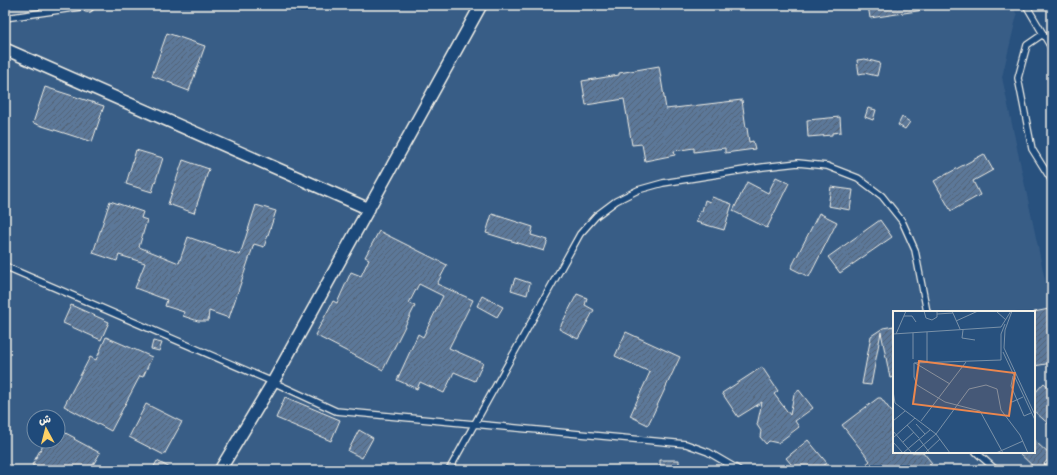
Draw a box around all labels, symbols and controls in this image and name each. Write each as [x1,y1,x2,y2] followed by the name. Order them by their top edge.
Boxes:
[893,311,1035,453] inset map
[26,409,66,449] north arrow
[38,412,52,427] text: ش

